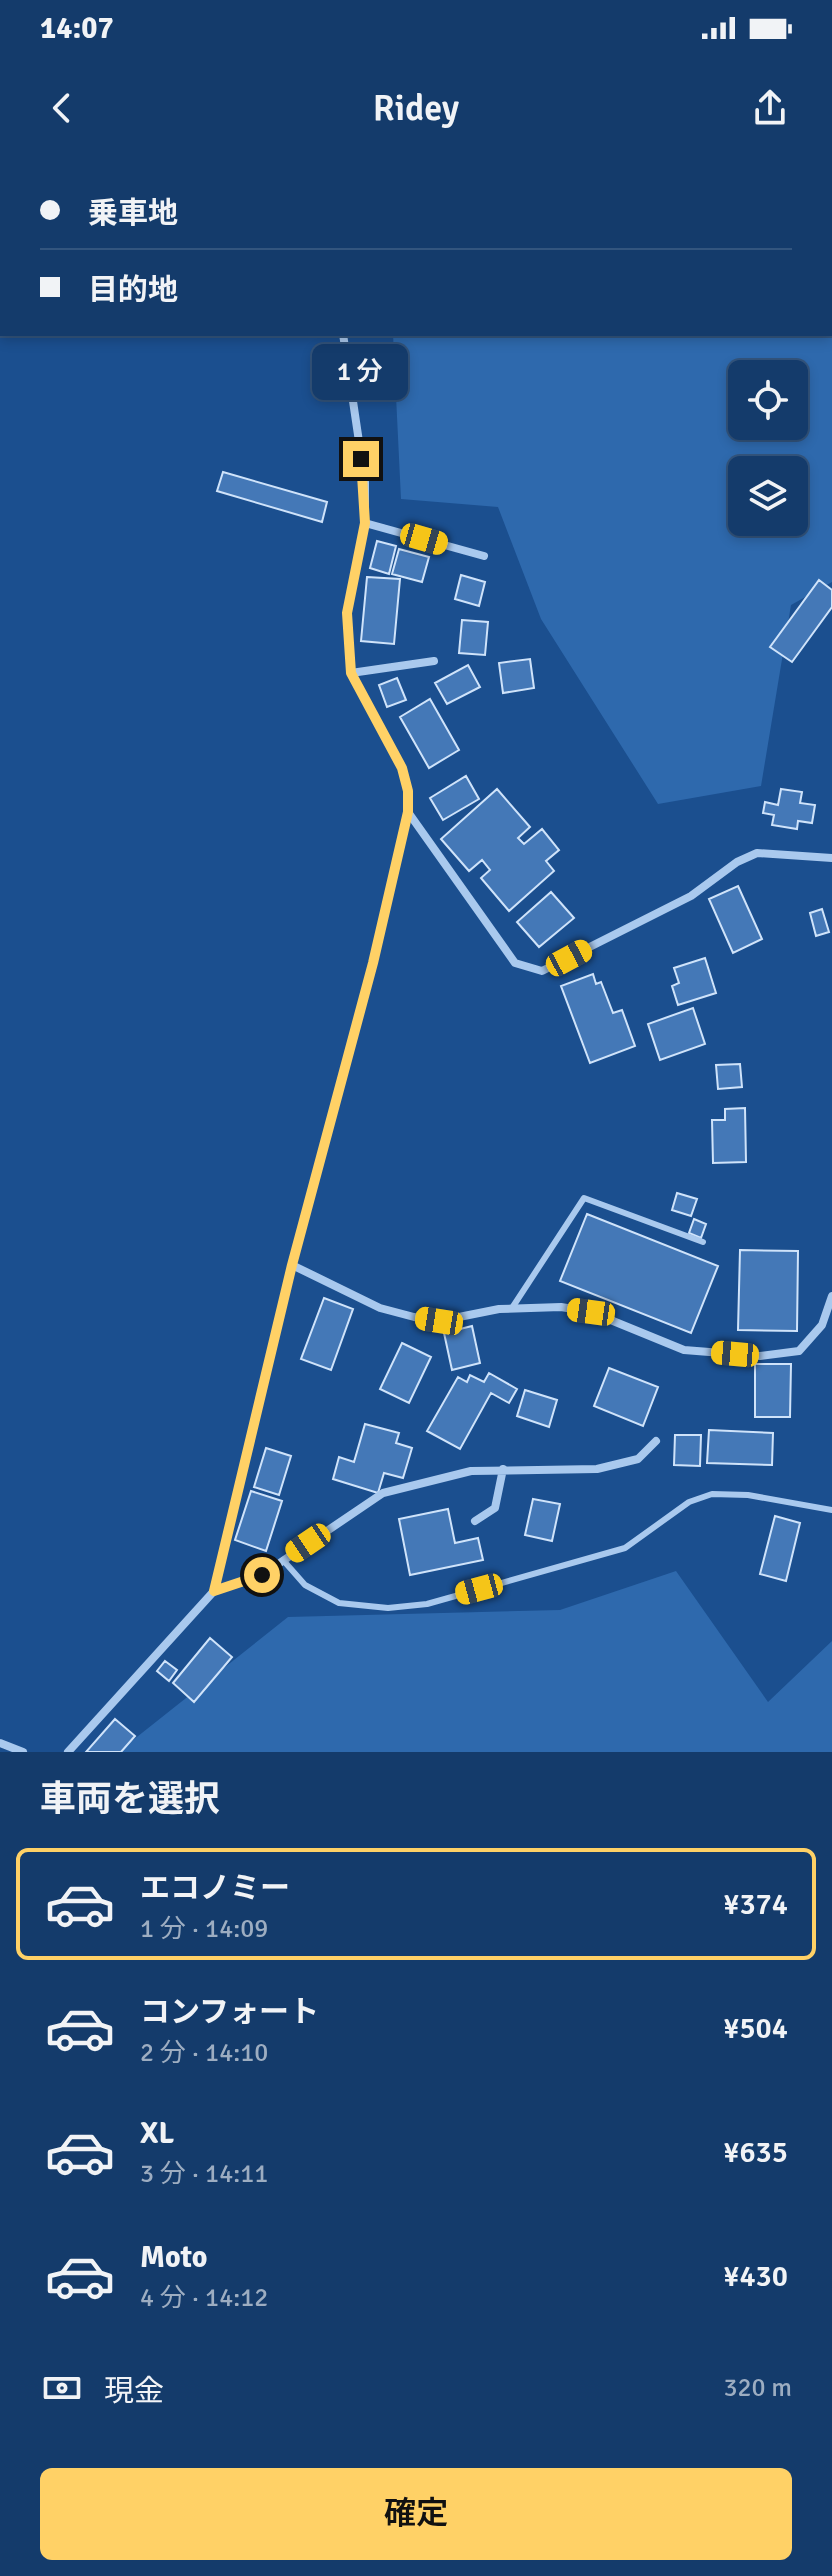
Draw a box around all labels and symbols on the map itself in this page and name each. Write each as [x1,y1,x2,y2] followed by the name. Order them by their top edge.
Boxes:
[313,343,409,399] callout: 1 分
[343,441,379,477] route end
[398,521,450,557] car
[542,936,596,980] car
[566,1297,616,1327] car
[413,1305,465,1337] car
[710,1340,760,1368] car
[281,1520,335,1566] car
[244,1557,280,1593] route start
[453,1571,505,1607] car

